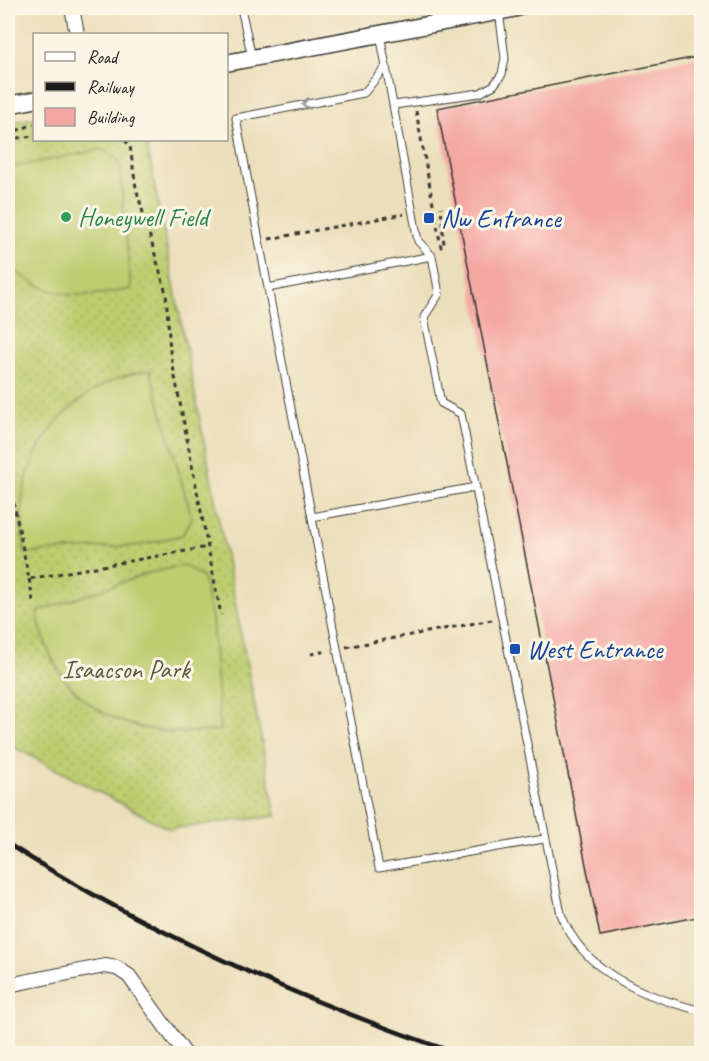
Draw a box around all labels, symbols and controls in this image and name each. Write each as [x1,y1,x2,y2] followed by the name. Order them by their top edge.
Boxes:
[33,33,228,141] legend
[87,46,120,68] text: Road
[87,76,135,98] text: Railway
[302,97,312,110] one-way arrow
[87,106,136,128] text: Building
[78,201,212,234] place label: Honeywell Field
[441,202,562,235] place label: Nw Entrance
[59,210,73,224] marker: Honeywell Field
[422,211,436,225] marker: Nw Entrance
[527,633,664,666] place label: West Entrance
[508,642,522,656] marker: West Entrance
[62,653,192,686] park label: Isaacson Park

